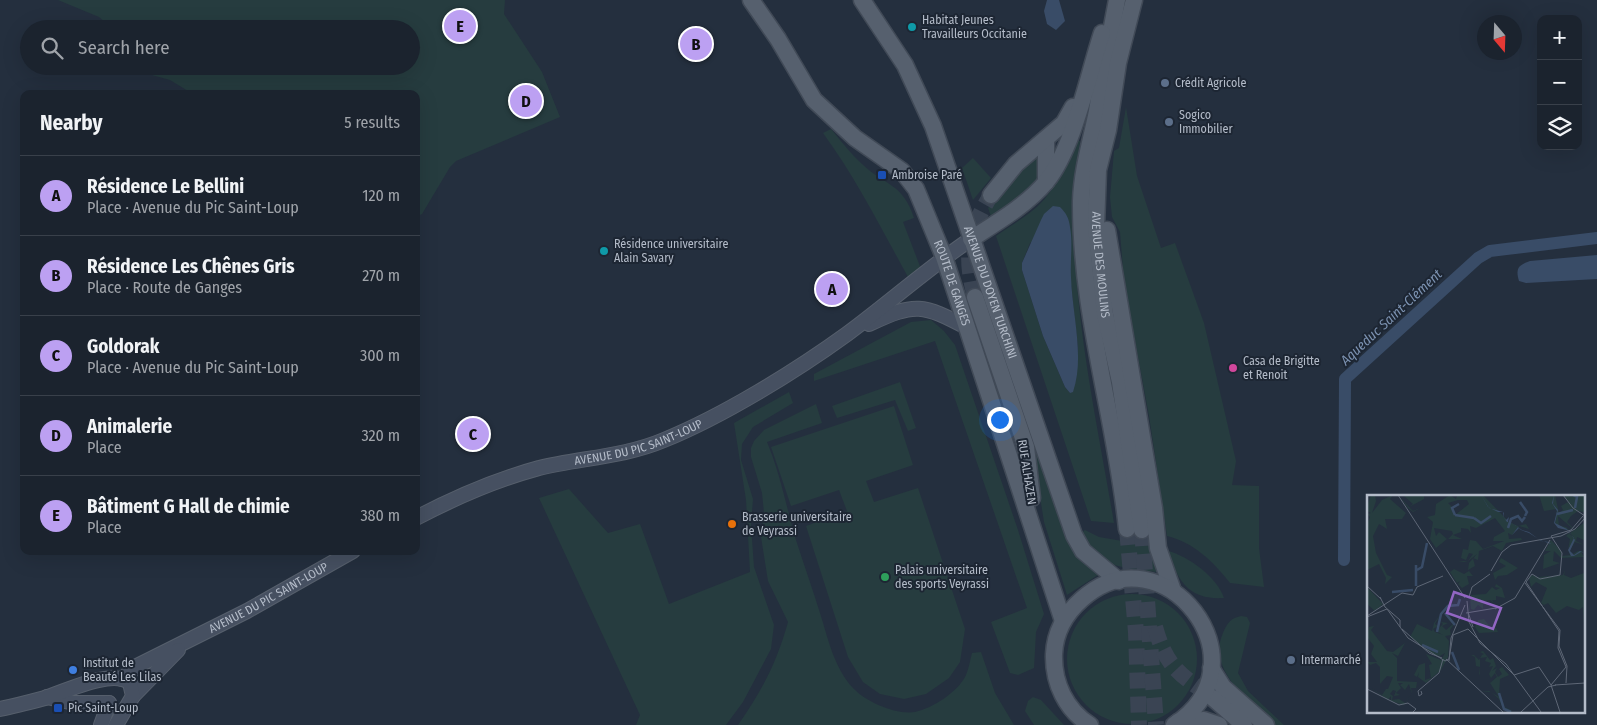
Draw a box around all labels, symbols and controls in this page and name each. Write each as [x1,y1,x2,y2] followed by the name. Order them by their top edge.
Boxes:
[444,7,476,45] pin: E
[922,13,1027,41] place label: Habitat Jeunes Travailleurs Occitanie
[1477,15,1522,60] north arrow
[1537,15,1582,150] map controls
[1537,15,1582,60] button: +
[20,20,420,75] search box
[906,21,918,33] marker: Habitat Jeunes Travailleurs Occitanie
[680,25,712,63] pin: B
[38,34,66,62] icon: search
[78,36,170,59] text: Search here
[1537,60,1582,105] button: −
[1175,76,1246,90] place label: Crédit Agricole
[1159,77,1171,89] marker: Crédit Agricole
[510,82,542,120] pin: D
[1537,105,1582,150] button: layers
[1179,108,1233,136] place label: Sogico Immobilier
[40,110,102,136] text: Nearby
[344,113,400,132] text: 5 results
[1163,116,1175,128] marker: Sogico Immobilier
[892,168,962,182] place label: Ambroise Paré
[876,169,888,181] marker: Ambroise Paré
[87,175,244,198] text: Résidence Le Bellini
[52,186,60,205] text: A
[362,186,400,205] text: 120 m
[87,198,299,217] text: Place · Avenue du Pic Saint-Loup
[1089,211,1113,319] street label: AVENUE DES MOULINS
[961,224,1020,361] street label: AVENUE DU DOYEN TURCHINI
[614,237,728,265] place label: Résidence universitaire Alain Savary
[931,238,973,327] street label: ROUTE DE GANGES
[598,245,610,257] marker: Résidence universitaire Alain Savary
[87,255,295,278] text: Résidence Les Chênes Gris
[52,266,60,285] text: B
[362,266,400,285] text: 270 m
[1336,266,1446,370] water label: Aqueduc Saint-Clément
[816,270,848,308] pin: A
[87,278,242,297] text: Place · Route de Ganges
[87,335,159,358] text: Goldorak
[52,346,60,365] text: C
[360,346,400,365] text: 300 m
[1243,354,1320,382] place label: Casa de Brigitte et Renoit
[87,358,299,377] text: Place · Avenue du Pic Saint-Loup
[1227,362,1239,374] marker: Casa de Brigitte et Renoit
[987,407,1013,433] your location
[87,415,172,438] text: Animalerie
[457,415,489,453] pin: C
[573,417,705,468] street label: AVENUE DU PIC SAINT-LOUP
[51,426,61,445] text: D
[361,426,400,445] text: 320 m
[87,438,122,457] text: Place
[1015,438,1039,506] street label: RUE ALHAZEN
[87,495,290,518] text: Bâtiment G Hall de chimie
[1367,495,1584,712] inset map
[52,506,60,525] text: E
[360,506,400,525] text: 380 m
[742,510,852,538] place label: Brasserie universitaire de Veyrassi
[87,518,122,537] text: Place
[726,518,738,530] marker: Brasserie universitaire de Veyrassi
[207,560,331,636] street label: AVENUE DU PIC SAINT-LOUP
[895,563,989,591] place label: Palais universitaire des sports Veyrassi
[879,571,891,583] marker: Palais universitaire des sports Veyrassi
[1301,653,1361,667] place label: Intermarché
[1285,654,1297,666] marker: Intermarché
[83,656,161,684] place label: Institut de Beauté Les Lilas
[67,664,79,676] marker: Institut de Beauté Les Lilas
[68,701,138,715] place label: Pic Saint-Loup
[52,702,64,714] marker: Pic Saint-Loup

